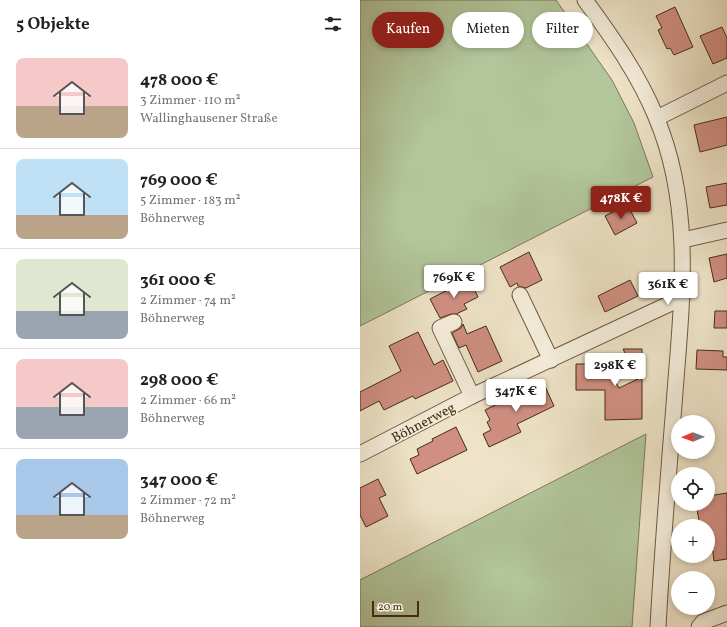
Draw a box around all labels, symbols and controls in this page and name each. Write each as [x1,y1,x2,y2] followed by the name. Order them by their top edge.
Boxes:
[372,12,444,48] chip: Kaufen
[452,12,524,48] chip: Mieten
[532,12,593,48] chip: Filter
[16,13,90,36] text: 5 Objekte
[322,13,344,35] icon: filters
[140,69,218,92] text: 478 000 €
[48,74,96,122] icon: home
[140,92,241,110] text: 3 Zimmer · 110 m²
[140,110,278,128] text: Wallinghausener Straße
[140,169,218,192] text: 769 000 €
[48,175,96,223] icon: home
[588,186,654,220] pin: 478K €
[600,190,642,208] text: 478K €
[140,192,241,210] text: 5 Zimmer · 183 m²
[140,210,205,228] text: Böhnerweg
[421,265,487,299] pin: 769K €
[140,269,216,292] text: 361 000 €
[433,269,475,287] text: 769K €
[635,272,701,306] pin: 361K €
[48,275,96,323] icon: home
[648,276,688,294] text: 361K €
[140,292,236,310] text: 2 Zimmer · 74 m²
[140,310,205,328] text: Böhnerweg
[582,353,648,387] pin: 298K €
[594,357,636,375] text: 298K €
[140,369,218,392] text: 298 000 €
[48,375,96,423] icon: home
[483,379,549,413] pin: 347K €
[495,383,537,401] text: 347K €
[140,392,236,410] text: 2 Zimmer · 66 m²
[388,399,459,448] street label: Böhnerweg
[140,410,205,428] text: Böhnerweg
[671,415,715,459] north arrow
[671,415,715,615] map controls
[671,467,715,511] button: locate
[140,469,218,492] text: 347 000 €
[48,475,96,523] icon: home
[140,492,236,510] text: 2 Zimmer · 72 m²
[140,510,205,528] text: Böhnerweg
[671,519,715,563] button: +
[671,571,715,615] button: −
[372,599,419,618] scale bar
[378,600,402,615] text: 20 m

